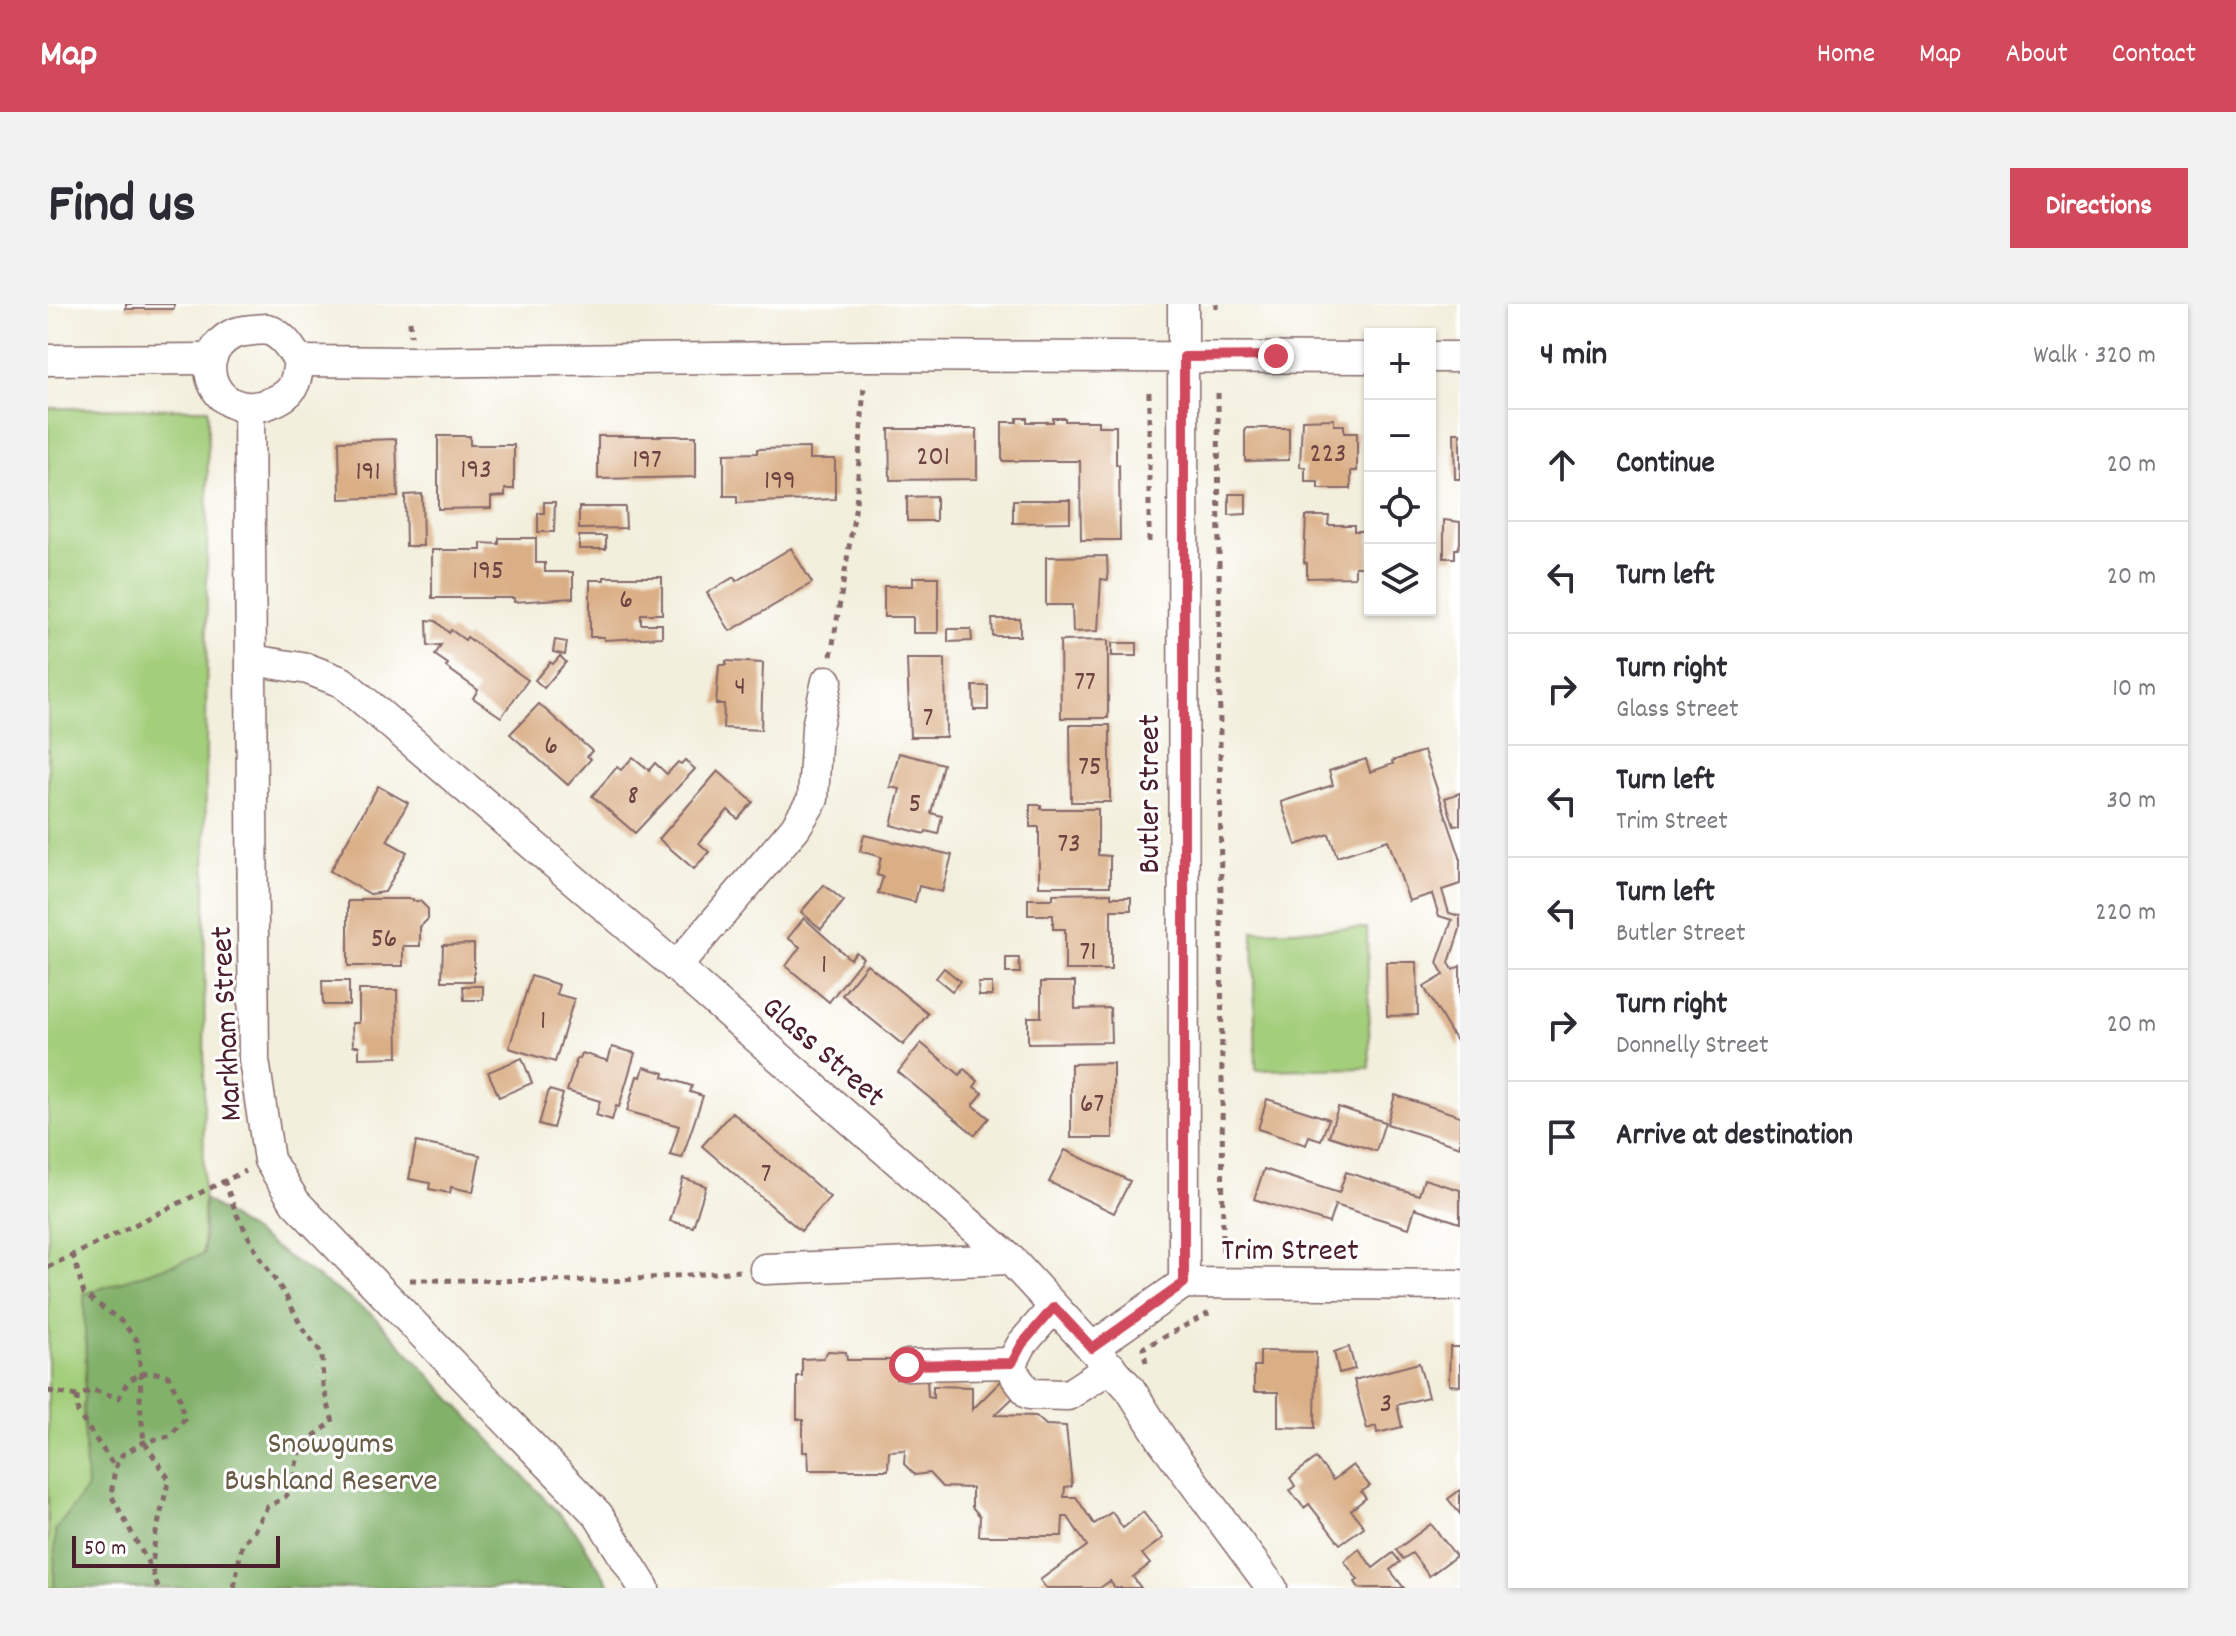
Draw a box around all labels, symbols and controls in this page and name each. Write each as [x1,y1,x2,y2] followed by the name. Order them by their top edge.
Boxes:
[40,29,98,84] text: Map
[1817,36,1875,76] text: Home
[1919,36,1961,76] text: Map
[2005,36,2068,76] text: About
[2112,36,2196,76] text: Contact
[48,168,196,248] text: Find us
[2010,168,2188,248] button: Directions
[1364,328,1436,616] map controls
[1364,328,1436,400] button: +
[1540,332,1607,381] text: 4 min
[1258,338,1294,374] route end
[2033,338,2156,375] text: Walk · 320 m
[1364,400,1436,472] button: −
[1310,436,1346,476] house number: 223
[916,439,950,479] house number: 201
[632,442,662,482] house number: 197
[1540,443,1584,487] icon: ahead
[1616,444,1715,487] text: Continue
[2107,447,2156,484] text: 20 m
[460,452,492,492] house number: 193
[355,454,381,494] house number: 191
[764,463,796,503] house number: 199
[1364,472,1436,544] button: locate
[1364,544,1436,616] button: layers
[472,553,504,593] house number: 195
[1540,555,1584,599] icon: left
[1616,556,1715,599] text: Turn left
[2107,559,2156,596] text: 20 m
[619,582,633,622] house number: 6
[1616,649,1727,692] text: Turn right
[1074,664,1096,704] house number: 77
[1540,667,1584,711] icon: right
[734,669,746,709] house number: 4
[2112,671,2156,708] text: 10 m
[1616,692,1739,729] text: Glass Street
[923,700,933,740] house number: 7
[1129,714,1175,874] street label: Butler Street
[544,728,558,768] house number: 6
[1078,749,1102,789] house number: 75
[1616,761,1715,804] text: Turn left
[627,778,639,818] house number: 8
[1540,779,1584,823] icon: left
[2106,783,2156,820] text: 30 m
[909,786,921,826] house number: 5
[1616,804,1728,841] text: Trim Street
[1057,826,1081,866] house number: 73
[1616,873,1715,916] text: Turn left
[1540,891,1584,935] icon: left
[2095,895,2156,932] text: 220 m
[1616,916,1746,953] text: Butler Street
[371,921,397,961] house number: 56
[201,925,257,1123] street label: Markham Street
[1080,934,1096,974] house number: 71
[821,947,827,987] house number: 1
[1616,985,1727,1028] text: Turn right
[750,987,894,1121] street label: Glass Street
[540,1003,546,1043] house number: 1
[1540,1003,1584,1047] icon: right
[2107,1007,2156,1044] text: 20 m
[1616,1028,1769,1065] text: Donnelly Street
[1080,1086,1104,1126] house number: 67
[1540,1115,1584,1159] icon: arrive
[1616,1116,1853,1159] text: Arrive at destination
[761,1156,771,1196] house number: 7
[1221,1230,1359,1276] street label: Trim Street
[889,1347,925,1383] route start
[1380,1386,1392,1426] house number: 3
[224,1423,438,1506] park label: Snowgums Bushland Reserve
[72,1532,280,1568] scale bar
[84,1534,126,1565] text: 50 m

